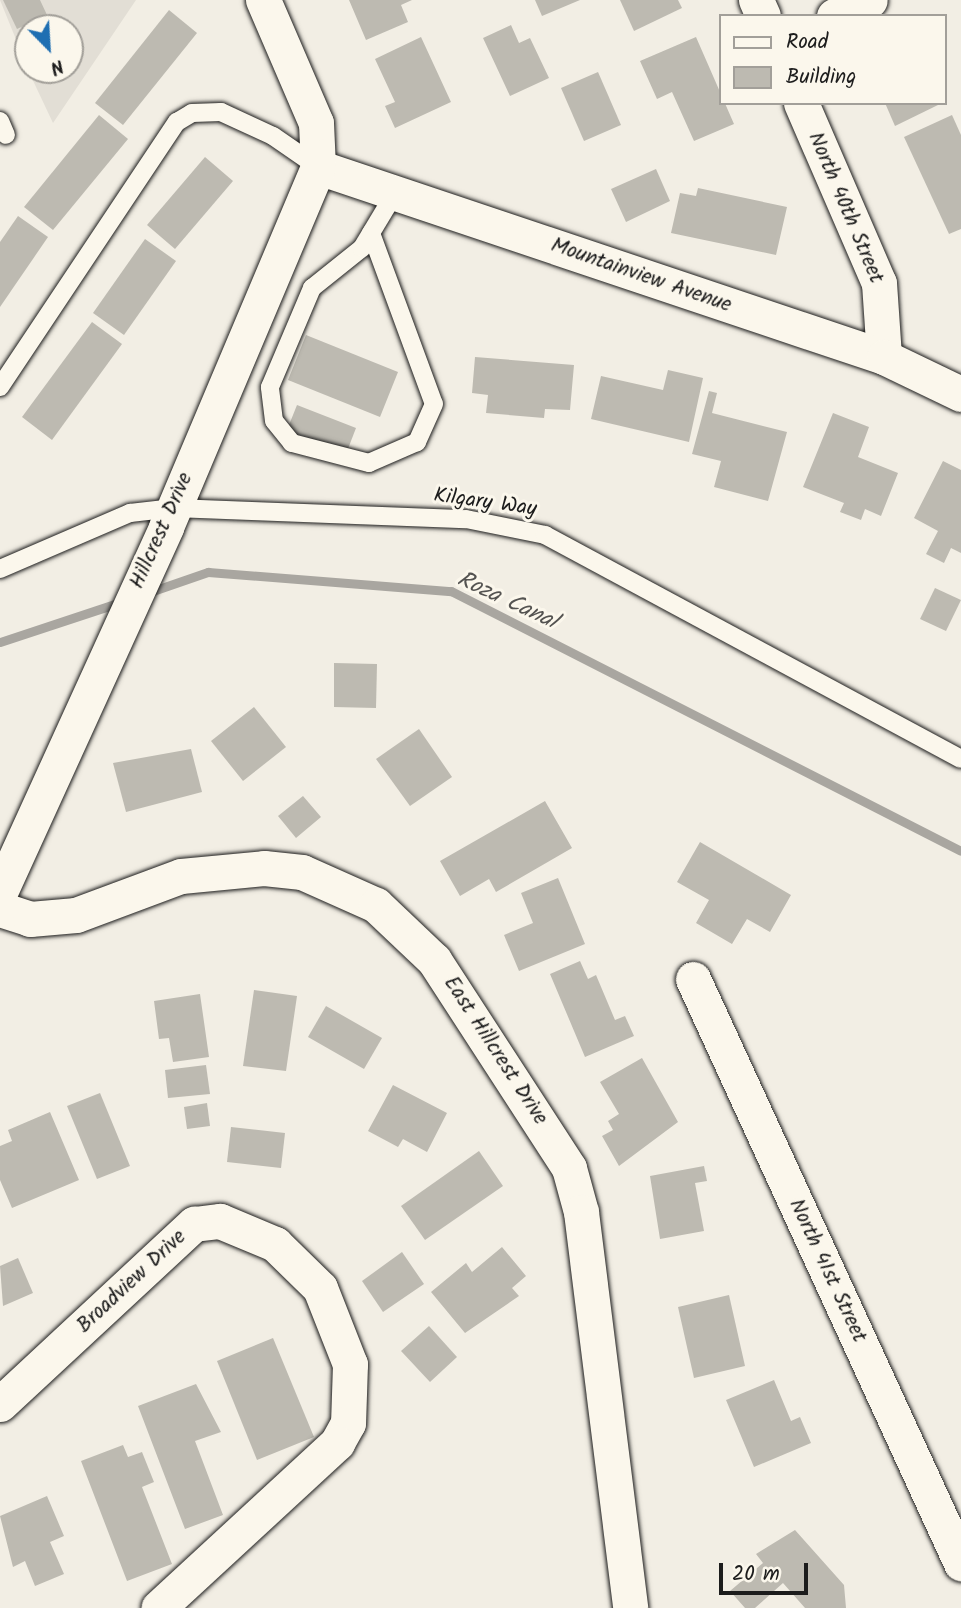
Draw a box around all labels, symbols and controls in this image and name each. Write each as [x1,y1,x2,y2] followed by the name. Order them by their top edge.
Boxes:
[14,14,84,84] north arrow
[720,14,947,105] legend
[786,26,828,59] text: Road
[45,50,68,83] text: N
[786,61,856,94] text: Building
[802,129,888,287] street label: North 40th Street
[547,233,735,319] street label: Mountainview Avenue
[125,469,199,593] street label: Hillcrest Drive
[432,483,538,523] street label: Kilgary Way
[453,566,561,636] water label: Roza Canal
[438,972,552,1130] street label: East Hillcrest Drive
[783,1195,871,1347] street label: North 41st Street
[72,1225,192,1339] street label: Broadview Drive
[723,1548,812,1592] scale bar
[732,1558,780,1591] text: 20 m

